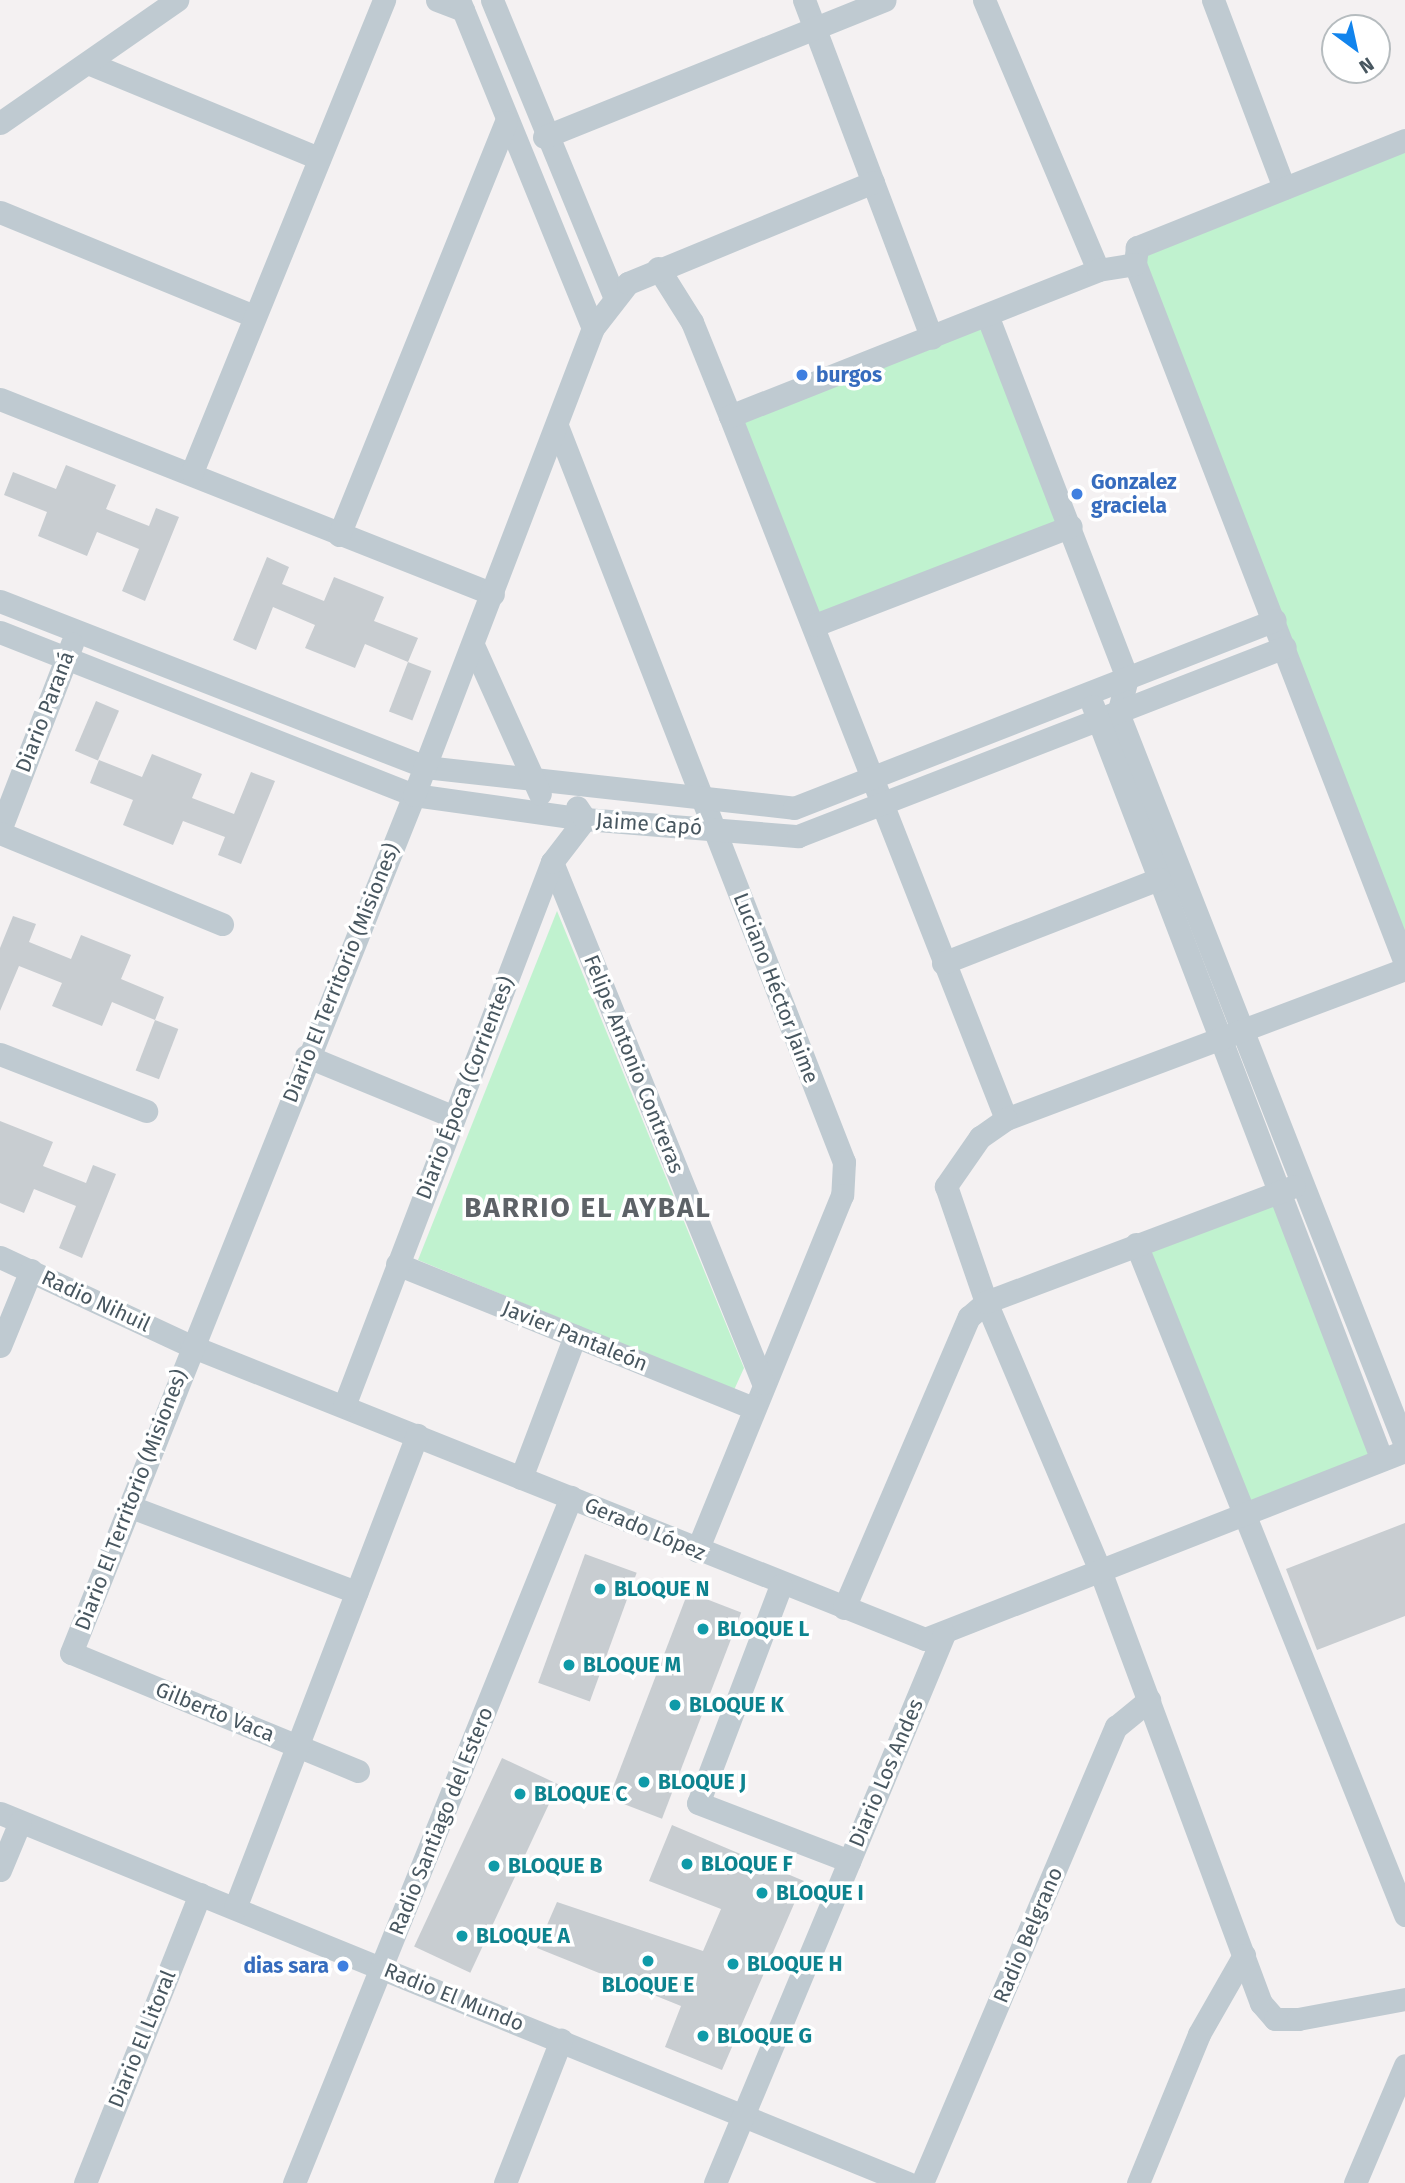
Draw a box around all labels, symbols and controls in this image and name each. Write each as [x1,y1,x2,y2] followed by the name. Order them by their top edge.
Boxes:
[1321,14,1391,84] north arrow
[1355,52,1378,78] text: N
[816,362,882,388] place label: burgos
[794,367,810,383] marker: burgos
[1091,469,1177,519] place label: Gonzalez graciela
[1069,486,1085,502] marker: Gonzalez graciela
[10,648,80,776] street label: Diario Paraná
[595,808,703,840] street label: Jaime Capó
[277,840,405,1106] street label: Diario El Territorio (Misiones)
[728,889,824,1087] street label: Luciano Héctor Jaime
[579,951,689,1177] street label: Felipe Antonio Contreras
[411,973,519,1203] street label: Diario Época (Corrientes)
[466,1191,710,1225] district label: BARRIO EL AYBAL
[38,1265,154,1337] street label: Radio Nihuil
[499,1295,651,1377] street label: Javier Pantaleón
[69,1366,193,1634] street label: Diario El Territorio (Misiones)
[581,1492,709,1566] street label: Gerado López
[614,1576,709,1602] place label: BLOQUE N
[592,1581,608,1597] marker: BLOQUE N
[717,1616,809,1642] place label: BLOQUE L
[695,1621,711,1637] marker: BLOQUE L
[583,1652,681,1678] place label: BLOQUE M
[561,1657,577,1673] marker: BLOQUE M
[152,1677,278,1747] street label: Gilberto Vaca
[689,1692,784,1718] place label: BLOQUE K
[843,1695,929,1851] street label: Diario Los Andes
[667,1697,683,1713] marker: BLOQUE K
[384,1703,498,1939] street label: Radio Santiago del Estero
[658,1769,746,1795] place label: BLOQUE J
[636,1774,652,1790] marker: BLOQUE J
[534,1781,628,1807] place label: BLOQUE C
[512,1786,528,1802] marker: BLOQUE C
[701,1851,793,1877] place label: BLOQUE F
[508,1853,602,1879] place label: BLOQUE B
[679,1856,695,1872] marker: BLOQUE F
[486,1858,502,1874] marker: BLOQUE B
[988,1863,1068,2007] street label: Radio Belgrano
[776,1880,864,1906] place label: BLOQUE I
[754,1885,770,1901] marker: BLOQUE I
[476,1923,570,1949] place label: BLOQUE A
[454,1928,470,1944] marker: BLOQUE A
[747,1951,843,1977] place label: BLOQUE H
[243,1953,329,1979] place label: dias sara
[640,1953,656,1969] marker: BLOQUE E
[725,1956,741,1972] marker: BLOQUE H
[380,1957,528,2037] street label: Radio El Mundo
[335,1958,351,1974] marker: dias sara
[103,1967,181,2111] street label: Diario El Litoral
[602,1972,694,1998] place label: BLOQUE E
[717,2023,812,2049] place label: BLOQUE G
[695,2028,711,2044] marker: BLOQUE G

